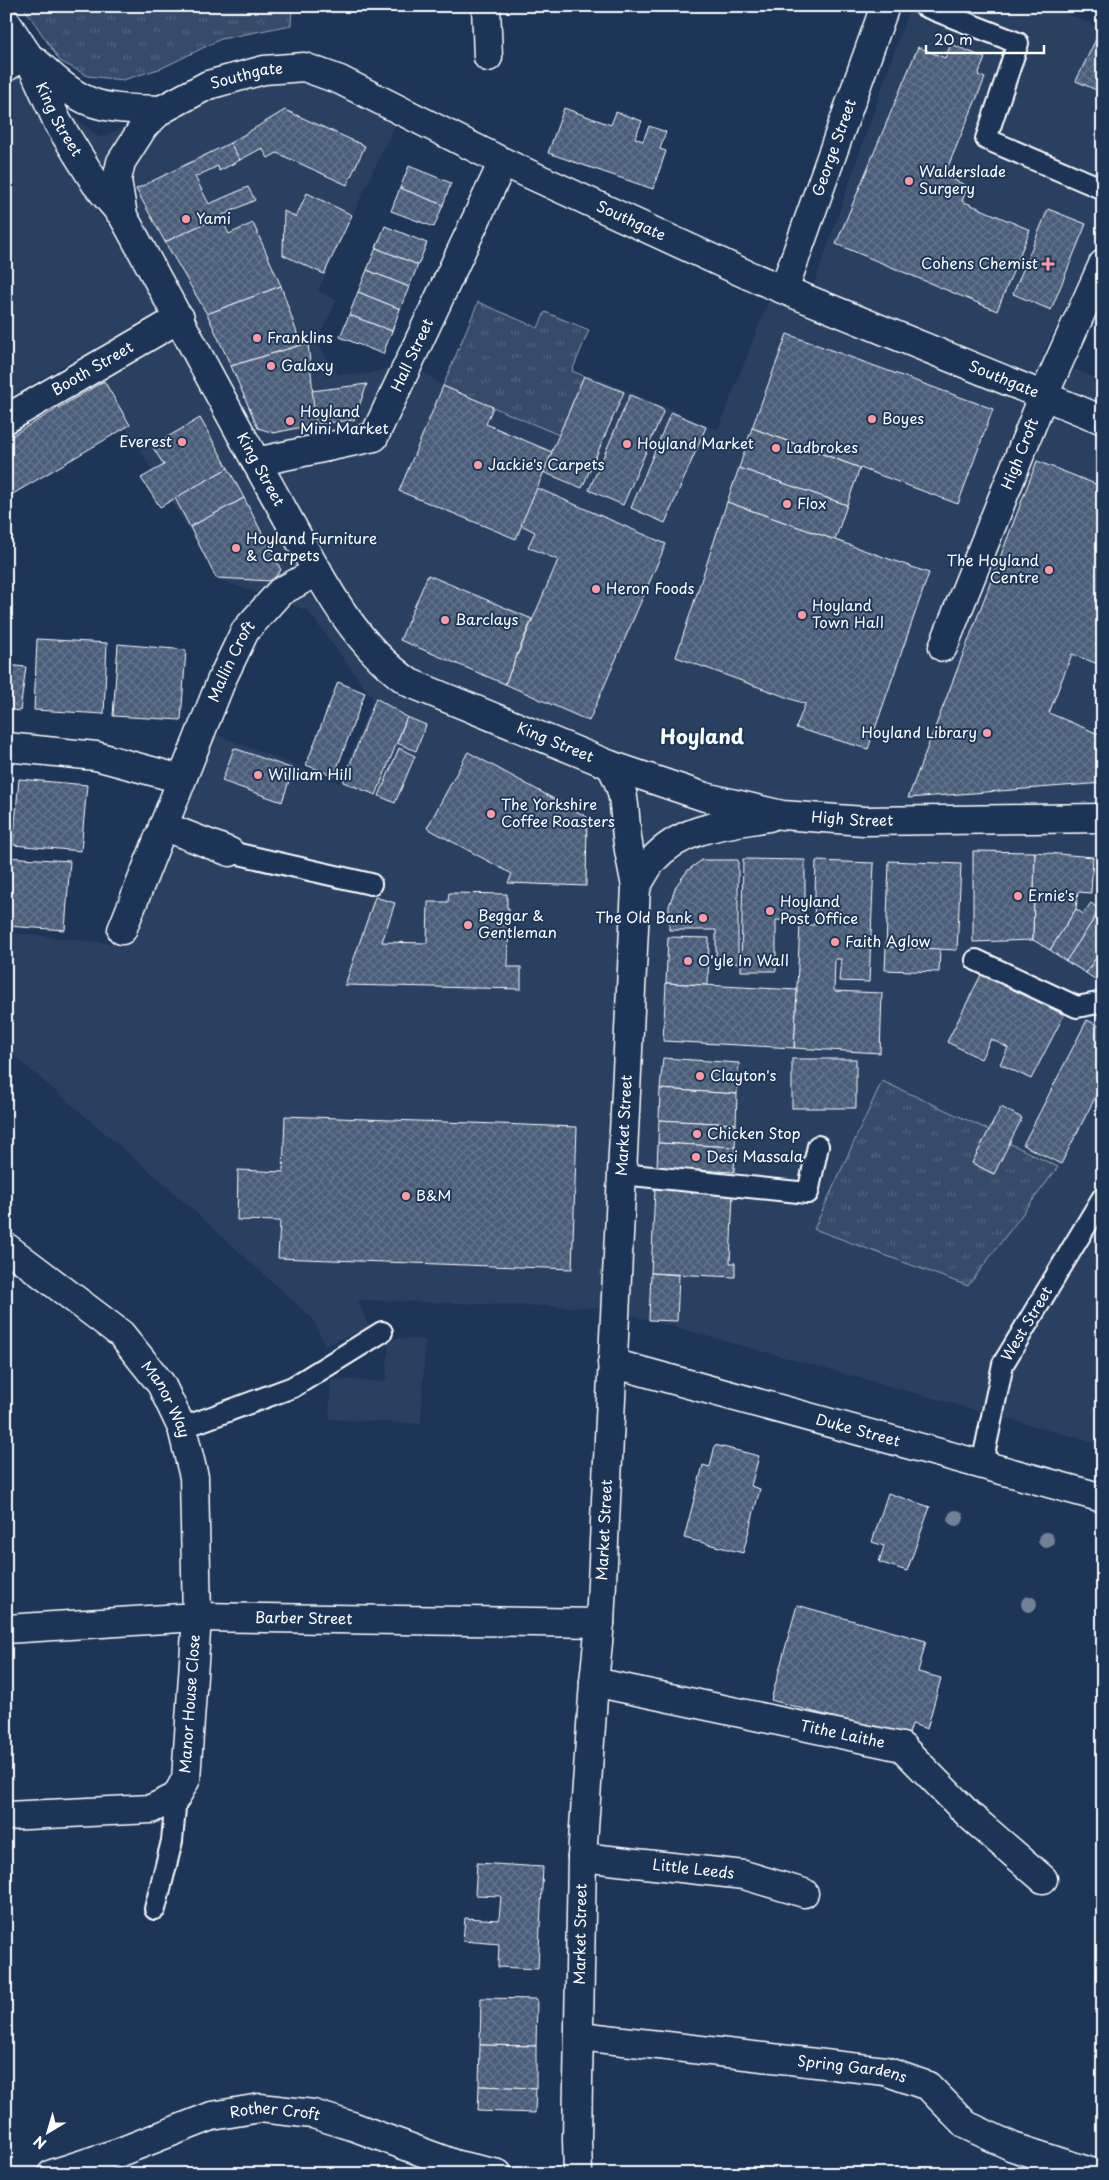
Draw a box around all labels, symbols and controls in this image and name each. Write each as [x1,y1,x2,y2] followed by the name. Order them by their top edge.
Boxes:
[926,22,1044,54] scale bar
[934,27,973,50] text: 20 m
[207,56,284,94] street label: Southgate
[31,78,89,160] street label: King Street
[805,95,861,199] street label: George Street
[919,159,1006,199] place label: Walderslade Surgery
[903,175,915,187] marker: Walderslade Surgery
[593,194,670,246] street label: Southgate
[196,206,231,229] place label: Yami
[180,213,192,225] marker: Yami
[921,251,1038,274] place label: Cohens Chemist
[1042,258,1054,270] marker: Cohens Chemist
[384,314,438,395] street label: Hall Street
[267,325,333,348] place label: Franklins
[251,332,263,344] marker: Franklins
[47,335,137,400] street label: Booth Street
[281,353,334,376] place label: Galaxy
[966,353,1043,403] street label: Southgate
[265,360,277,372] marker: Galaxy
[300,399,389,439] place label: Hoyland Mini Market
[882,406,924,429] place label: Boyes
[866,413,878,425] marker: Boyes
[994,414,1044,493] street label: High Croft
[284,415,296,427] marker: Hoyland Mini Market
[232,428,291,510] street label: King Street
[119,429,172,452] place label: Everest
[637,431,754,454] place label: Hoyland Market
[786,435,858,458] place label: Ladbrokes
[176,436,188,448] marker: Everest
[621,438,633,450] marker: Hoyland Market
[770,442,782,454] marker: Ladbrokes
[488,452,605,475] place label: Jackie's Carpets
[472,459,484,471] marker: Jackie's Carpets
[797,491,826,514] place label: Flox
[781,498,793,510] marker: Flox
[246,526,377,566] place label: Hoyland Furniture & Carpets
[230,542,242,554] marker: Hoyland Furniture & Carpets
[947,548,1039,588] place label: The Hoyland Centre
[1043,564,1055,576] marker: The Hoyland Centre
[606,576,695,599] place label: Heron Foods
[590,583,602,595] marker: Heron Foods
[812,593,884,633] place label: Hoyland Town Hall
[455,607,519,630] place label: Barclays
[796,609,808,621] marker: Hoyland Town Hall
[201,614,259,705] street label: Mallin Croft
[439,614,451,626] marker: Barclays
[514,715,598,767] street label: King Street
[861,720,977,743] place label: Hoyland Library
[660,721,745,751] district label: Hoyland
[981,727,993,739] marker: Hoyland Library
[268,762,352,785] place label: William Hill
[252,769,264,781] marker: William Hill
[501,792,615,832] place label: The Yorkshire Coffee Roasters
[811,804,893,831] street label: High Street
[485,808,497,820] marker: The Yorkshire Coffee Roasters
[1028,883,1075,906] place label: Ernie's
[780,889,858,929] place label: Hoyland Post Office
[1012,890,1024,902] marker: Ernie's
[478,903,557,943] place label: Beggar & Gentleman
[595,905,693,928] place label: The Old Bank
[764,905,776,917] marker: Hoyland Post Office
[697,912,709,924] marker: The Old Bank
[462,919,474,931] marker: Beggar & Gentleman
[845,929,931,952] place label: Faith Aglow
[829,936,841,948] marker: Faith Aglow
[698,948,789,971] place label: O'yle In Wall
[682,955,694,967] marker: O'yle In Wall
[710,1063,776,1086] place label: Clayton's
[694,1070,706,1082] marker: Clayton's
[609,1074,637,1176] street label: Market Street
[707,1121,801,1144] place label: Chicken Stop
[691,1128,703,1140] marker: Chicken Stop
[706,1144,804,1167] place label: Desi Massala
[690,1151,702,1163] marker: Desi Massala
[416,1183,451,1206] place label: B&M
[400,1190,412,1202] marker: B&M
[994,1281,1057,1365] street label: West Street
[136,1355,197,1440] street label: Manor Way
[813,1407,903,1452] street label: Duke Street
[589,1479,617,1581] street label: Market Street
[255,1605,353,1629] street label: Barber Street
[172,1634,205,1774] street label: Manor House Close
[798,1713,887,1753] street label: Tithe Laithe
[651,1852,736,1884] street label: Little Leeds
[567,1883,592,1985] street label: Market Street
[796,2048,911,2088] street label: Spring Gardens
[228,2095,324,2126] street label: Rother Croft
[22,2108,72,2158] north arrow
[29,2131,51,2154] text: N

